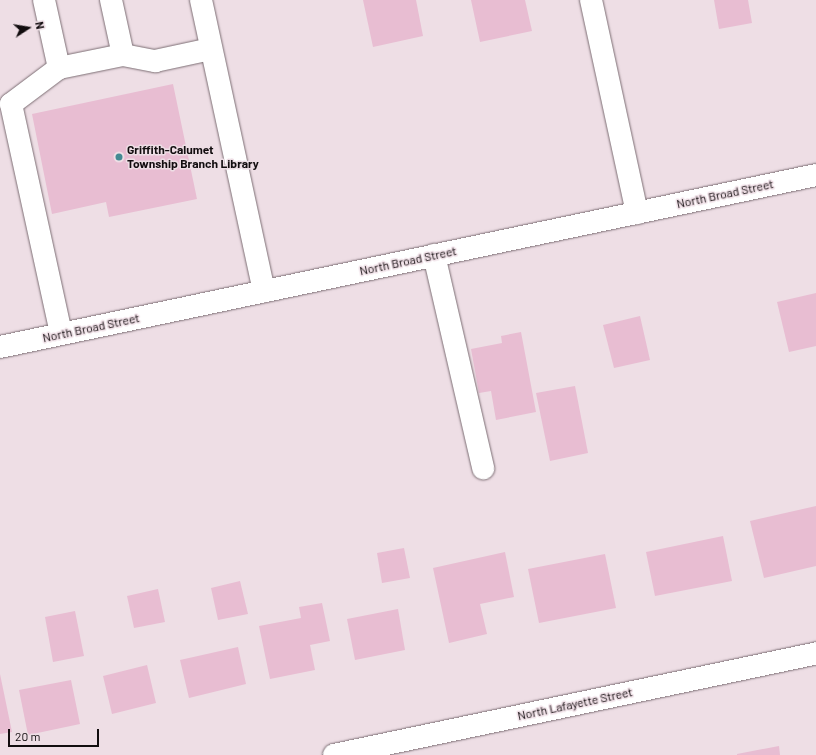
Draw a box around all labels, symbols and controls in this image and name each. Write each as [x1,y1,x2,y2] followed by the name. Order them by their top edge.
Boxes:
[8,8,48,48] north arrow
[33,20,47,30] text: N
[127,143,259,171] place label: Griffith-Calumet Township Branch Library
[114,152,124,162] marker: Griffith-Calumet Township Branch Library
[675,177,775,211] street label: North Broad Street
[358,244,458,278] street label: North Broad Street
[41,311,141,345] street label: North Broad Street
[516,685,634,723] street label: North Lafayette Street
[10,721,101,747] scale bar
[15,729,41,743] text: 20 m

